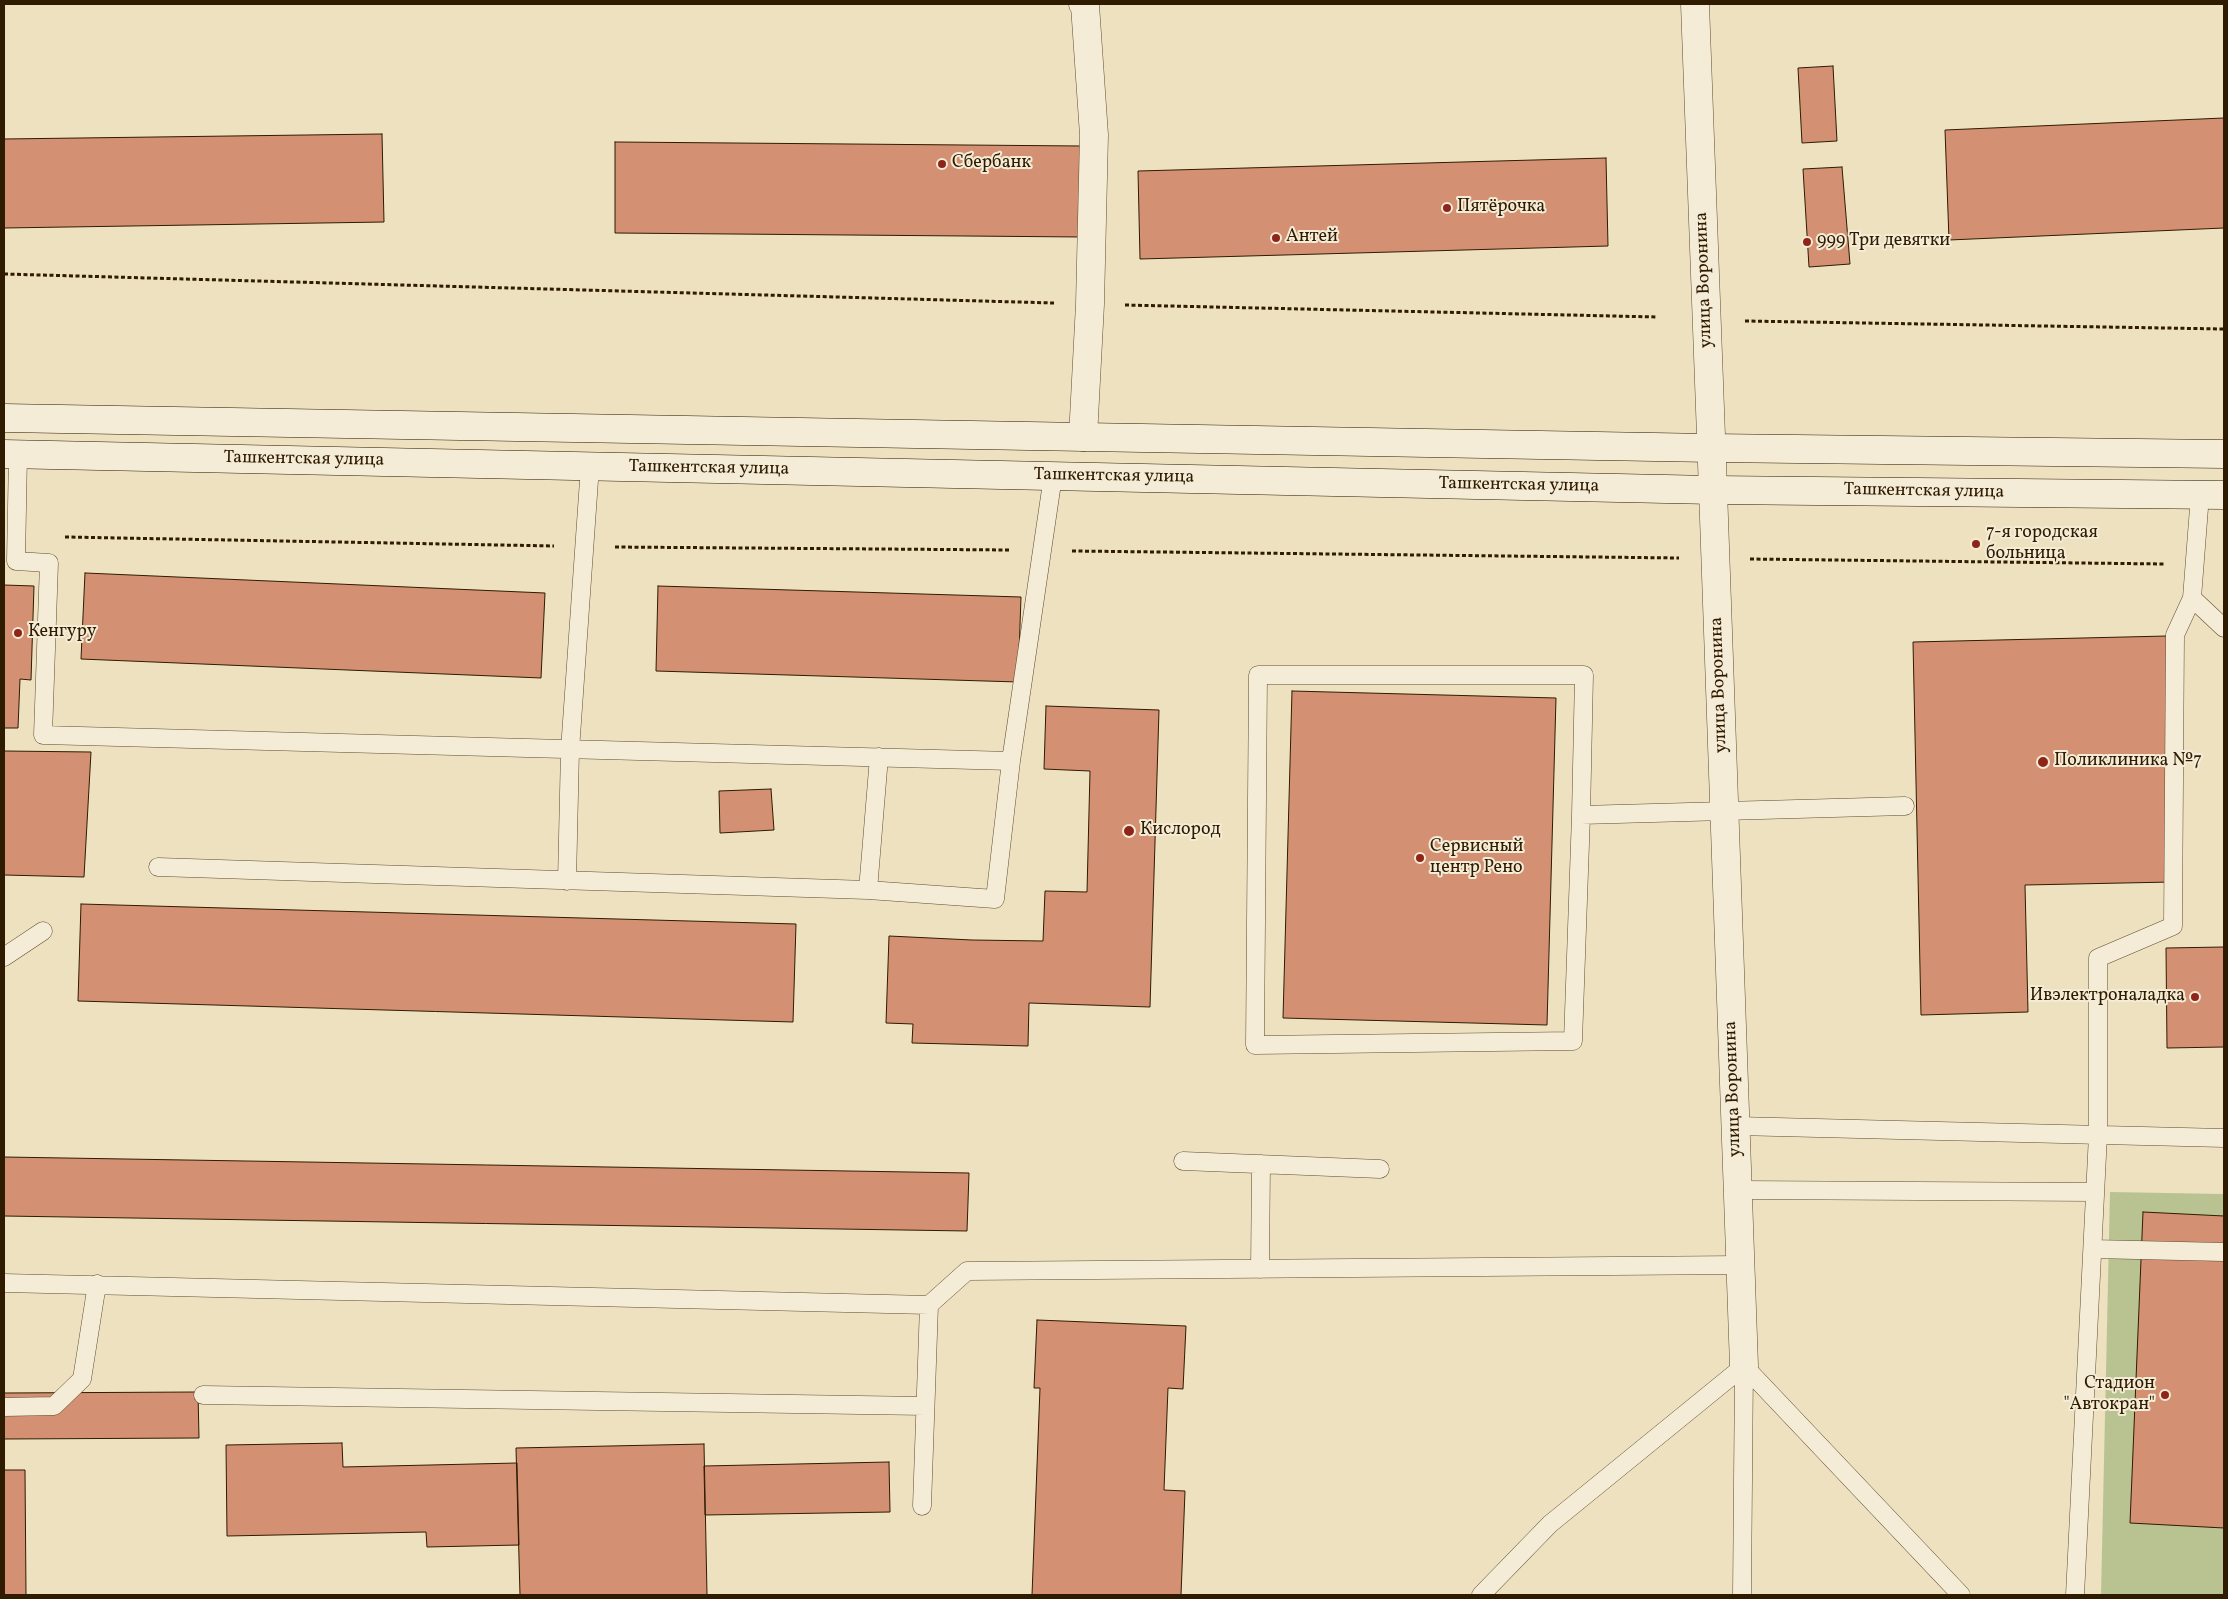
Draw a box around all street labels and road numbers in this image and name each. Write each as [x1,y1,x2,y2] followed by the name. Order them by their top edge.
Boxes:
[1692,212,1718,348] street label: улица Воронина
[223,448,385,472] street label: Ташкентская улица
[628,457,790,481] street label: Ташкентская улица
[1033,465,1195,489] street label: Ташкентская улица
[1438,474,1600,498] street label: Ташкентская улица
[1843,480,2005,504] street label: Ташкентская улица
[1707,617,1733,753] street label: улица Воронина
[1721,1021,1747,1157] street label: улица Воронина

